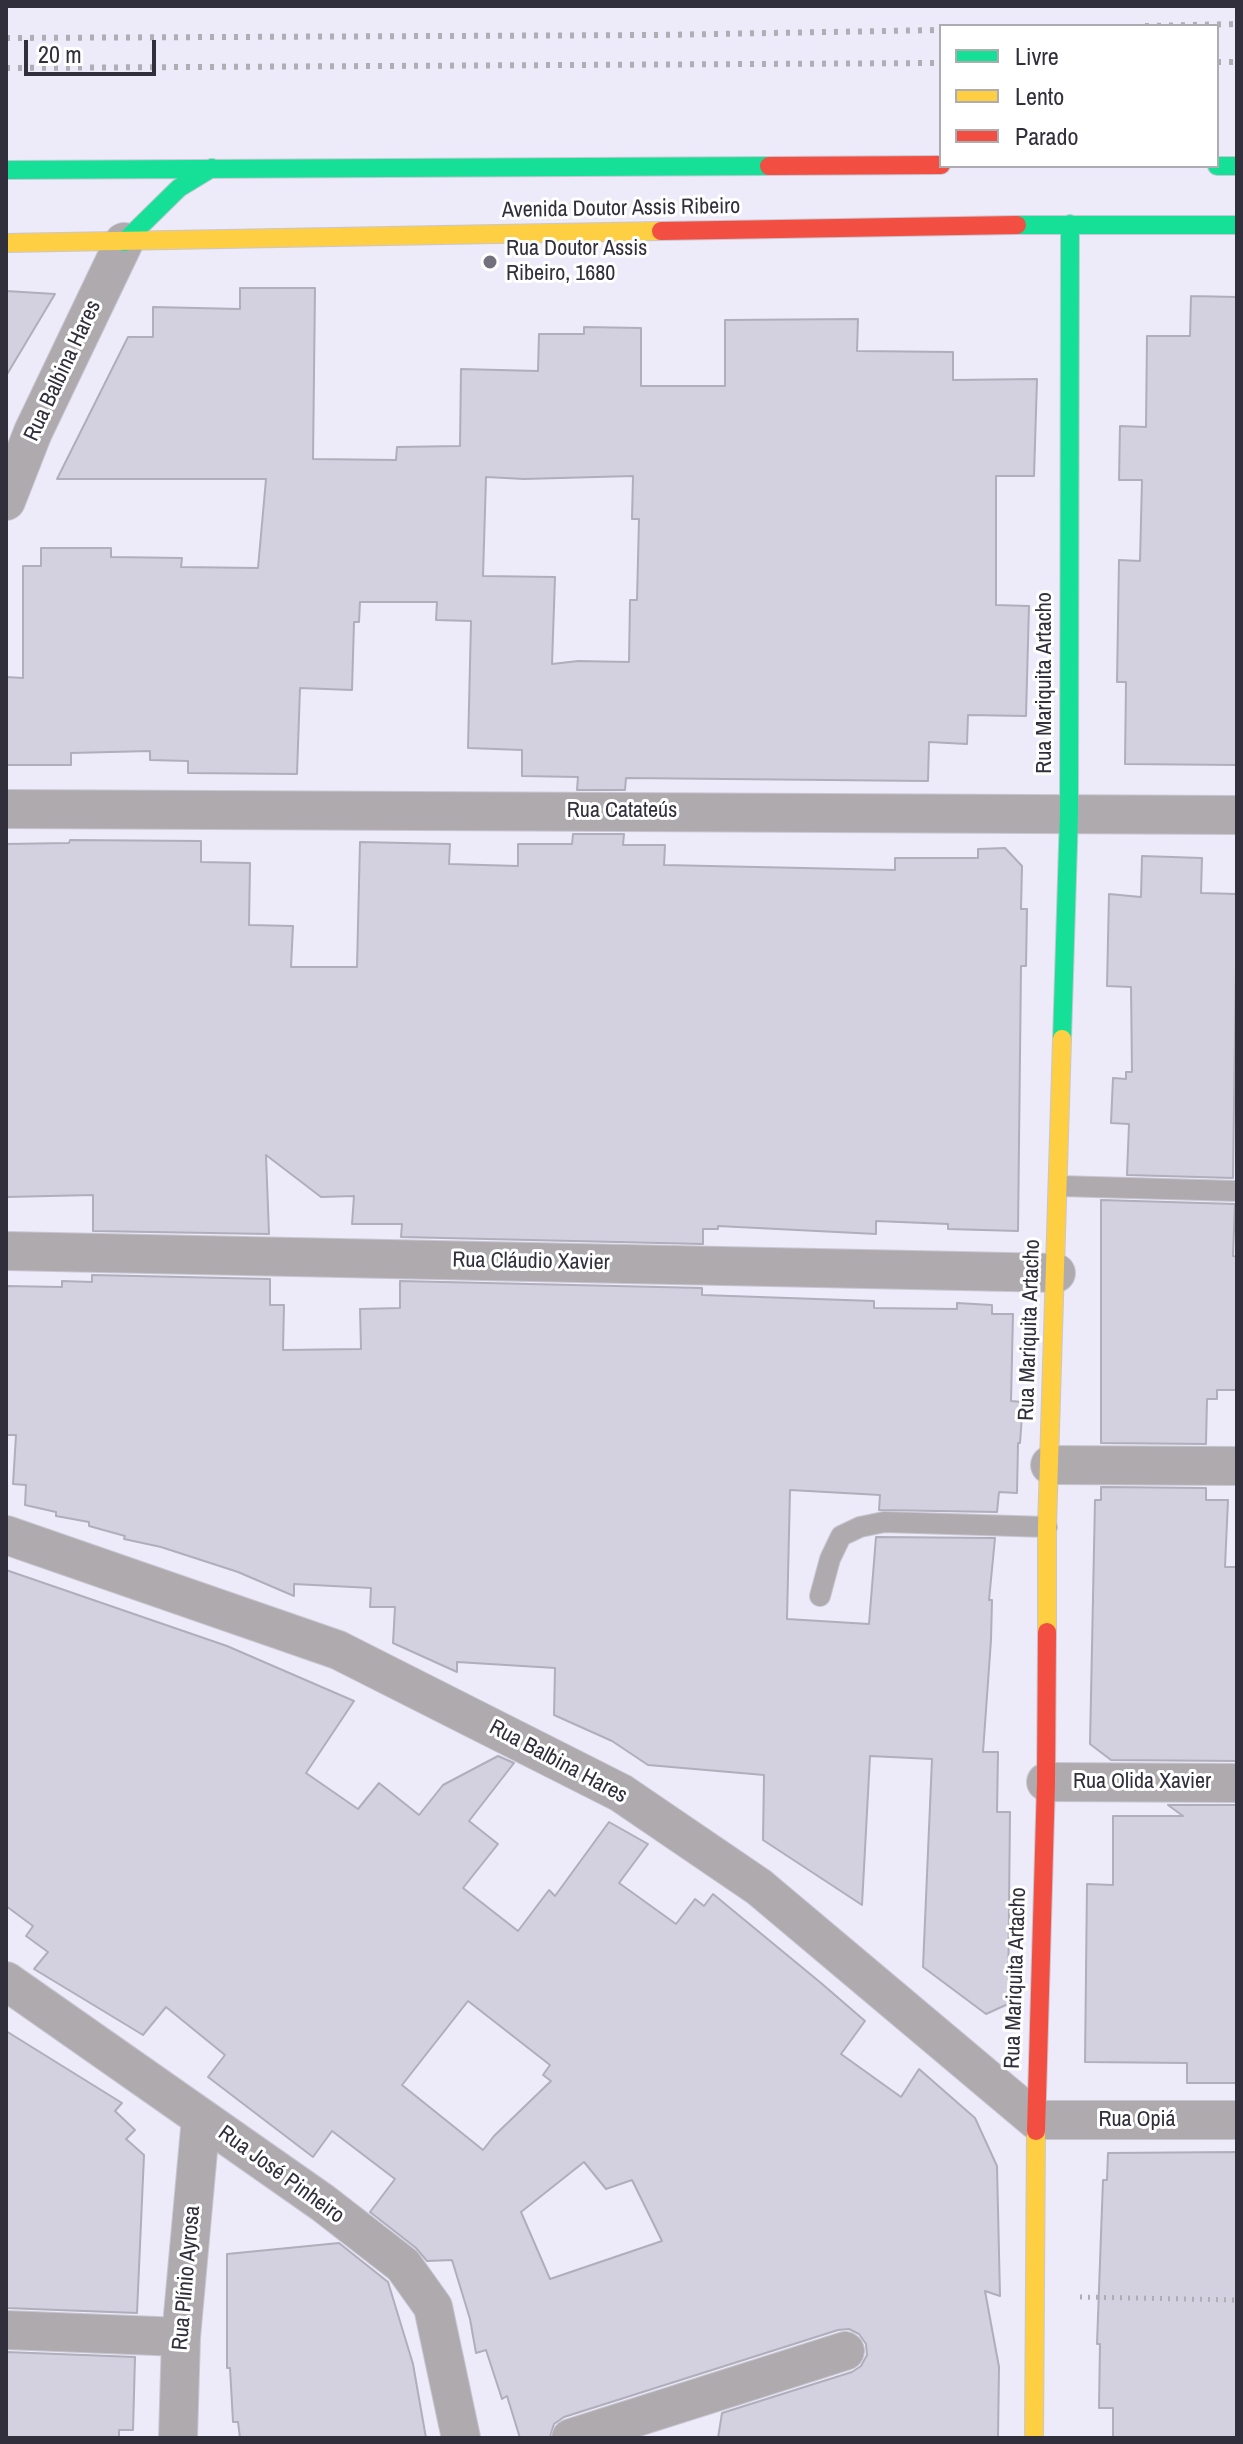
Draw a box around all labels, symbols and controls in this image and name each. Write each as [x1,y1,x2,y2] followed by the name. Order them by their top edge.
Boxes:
[28,24,160,74] scale bar
[939,24,1219,168] legend
[38,38,82,70] text: 20 m
[1015,40,1059,72] text: Livre
[1015,80,1064,112] text: Lento
[1015,120,1078,152] text: Parado
[502,194,740,224] street label: Avenida Doutor Assis Ribeiro
[506,236,647,288] place label: Rua Doutor Assis Ribeiro, 1680
[481,253,499,271] marker: Rua Doutor Assis Ribeiro, 1680
[19,296,107,446] street label: Rua Balbina Hares
[1032,592,1058,774] street label: Rua Mariquita Artacho
[567,798,677,824] street label: Rua Catateús
[1014,1239,1046,1421] street label: Rua Mariquita Artacho
[452,1247,610,1277] street label: Rua Cláudio Xavier
[485,1715,631,1809] street label: Rua Balbina Hares
[1073,1769,1211,1795] street label: Rua Olida Xavier
[1000,1887,1032,2069] street label: Rua Mariquita Artacho
[1098,2107,1176,2133] street label: Rua Opiá
[213,2120,349,2230] street label: Rua José Pinheiro
[168,2205,206,2351] street label: Rua Plínio Ayrosa

